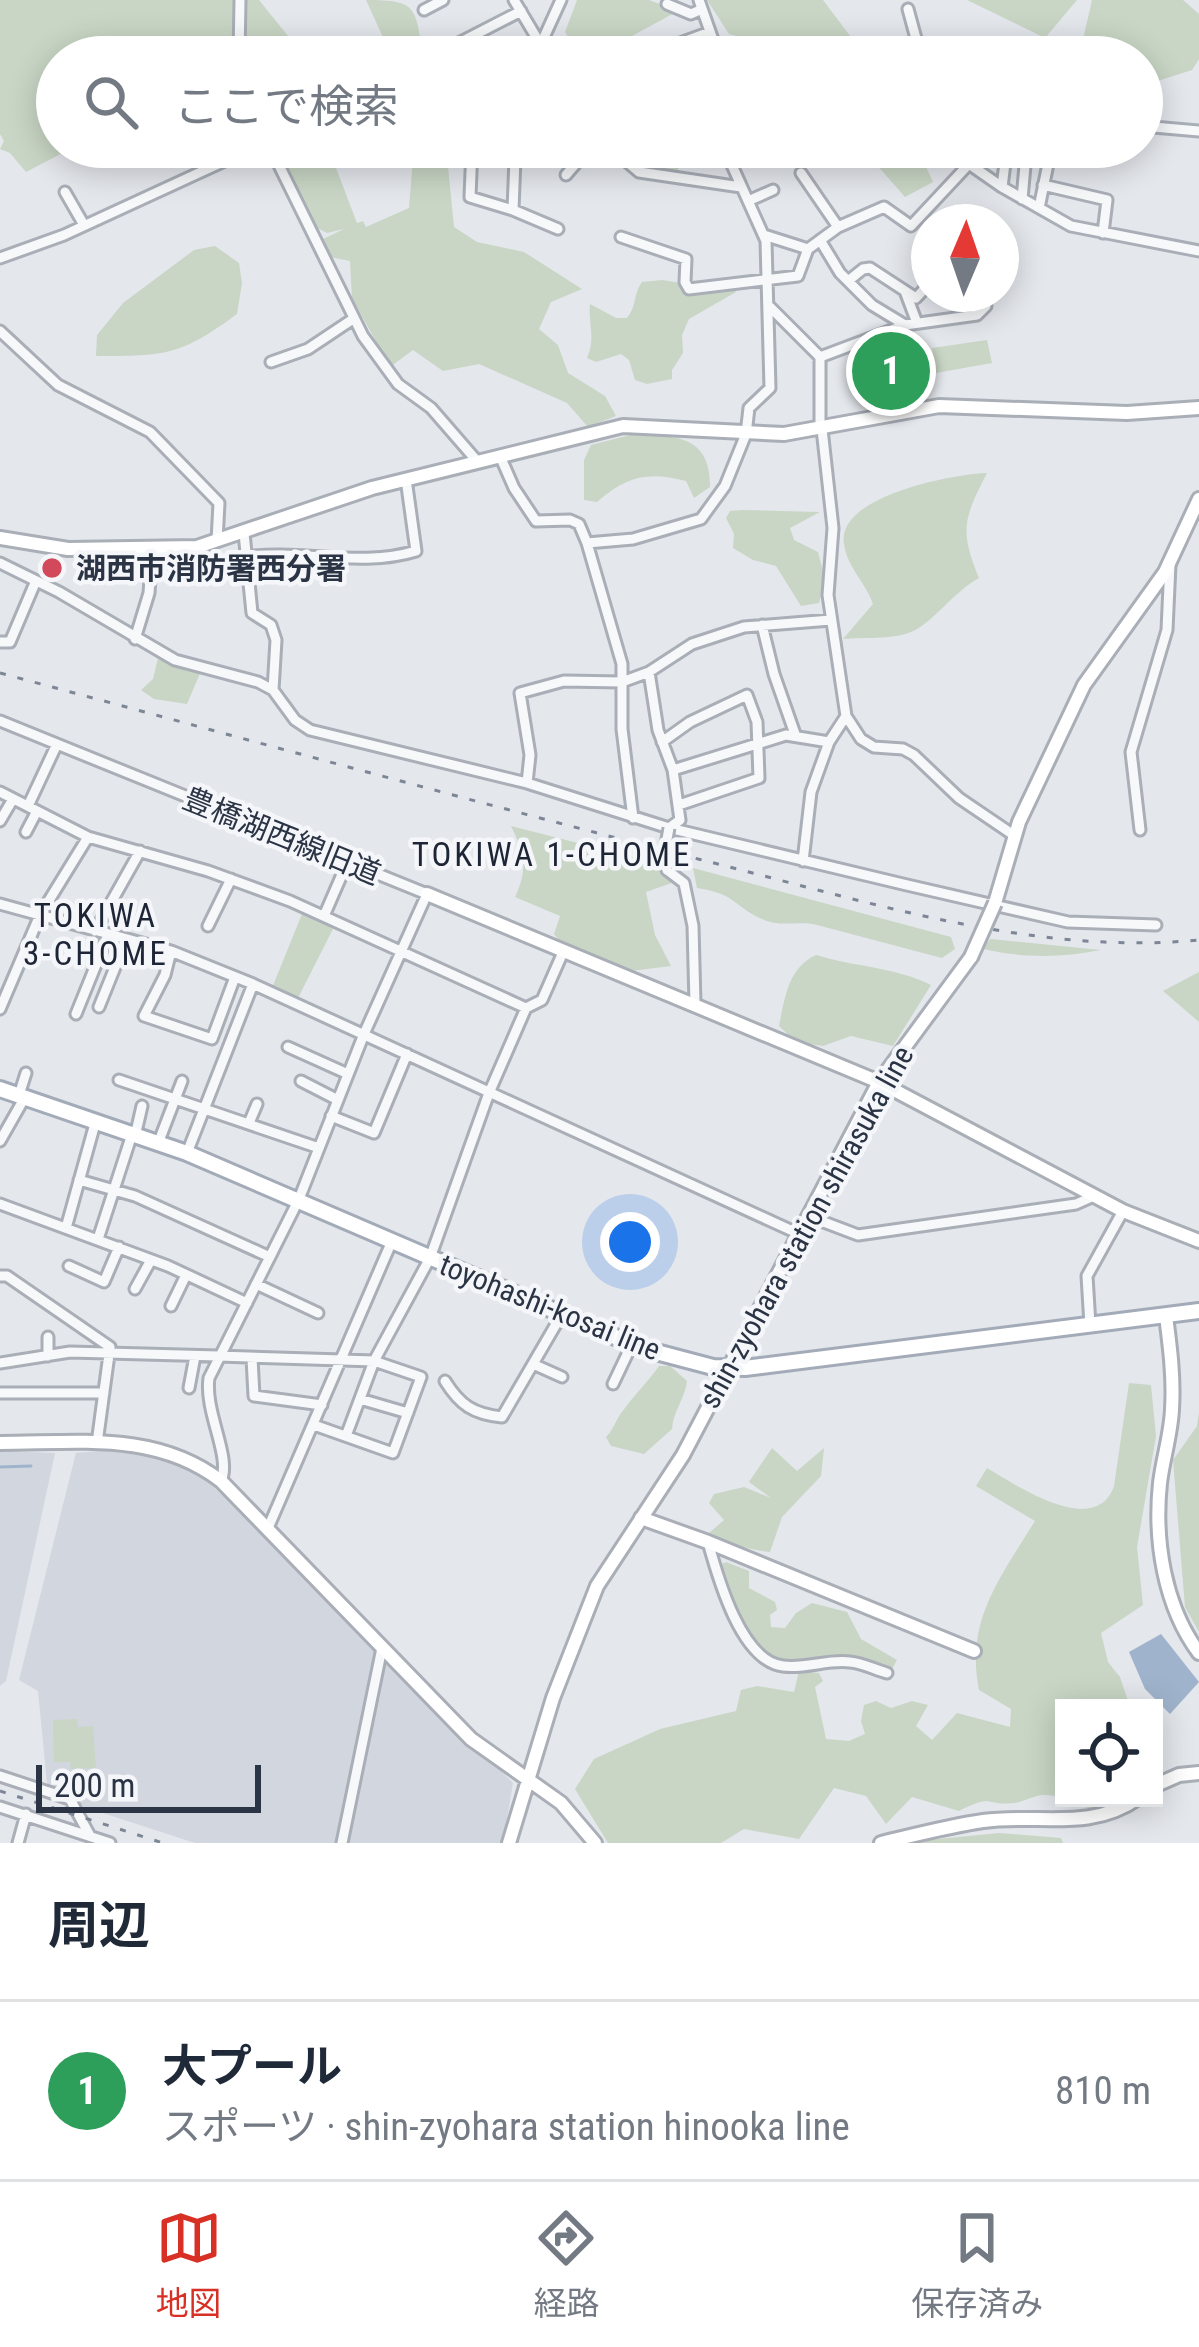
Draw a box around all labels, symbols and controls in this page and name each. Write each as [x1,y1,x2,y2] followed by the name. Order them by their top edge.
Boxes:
[36,36,1163,168] search box
[78,69,144,135] icon: search
[174,80,399,133] text: ここで検索
[911,204,1019,312] north arrow
[852,326,930,416] pin: 1
[76,551,346,586] place label: 湖西市消防署西分署
[39,555,65,581] marker: 湖西市消防署西分署
[178,780,386,892] street label: 豊橋湖西線旧道
[412,835,692,874] district label: TOKIWA 1-CHOME
[23,896,169,973] district label: TOKIWA 3-CHOME
[692,1040,920,1414] street label: shin-zyohara station shirasuka line
[600,1212,660,1272] your location
[435,1247,665,1367] street label: toyohashi-kosai line
[1055,1699,1163,1807] map controls
[1055,1699,1163,1807] button: locate
[36,1759,261,1812] scale bar
[54,1766,135,1805] text: 200 m
[48,1896,150,1955] text: 周辺
[162,2040,342,2093] text: 大プール
[77,2068,97,2114] text: 1
[1055,2068,1151,2114] text: 810 m
[162,2104,850,2150] text: スポーツ · shin-zyohara station hinooka line
[156,2205,222,2325] tab: 地図
[533,2205,599,2325] tab: 経路
[911,2205,1043,2325] tab: 保存済み

